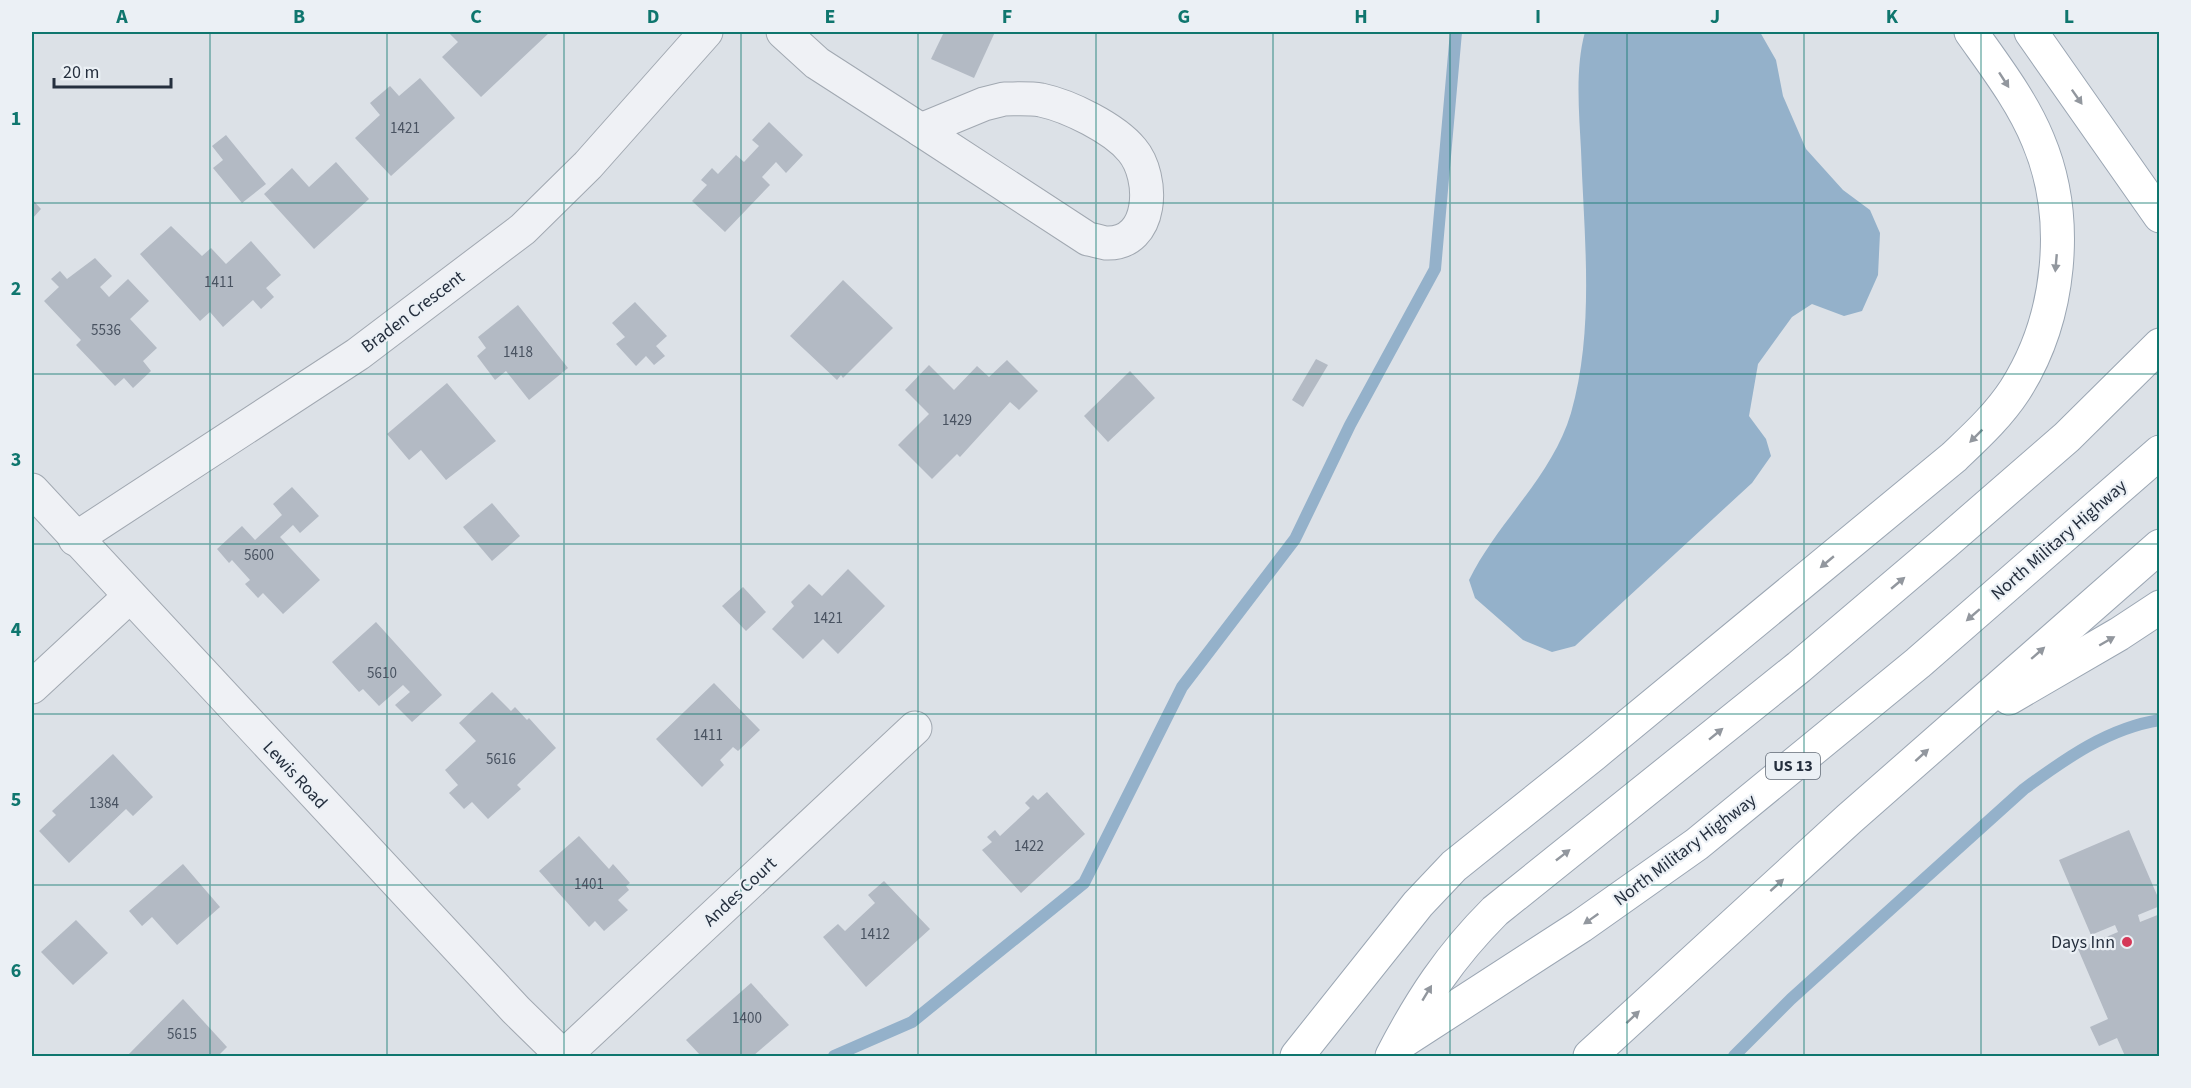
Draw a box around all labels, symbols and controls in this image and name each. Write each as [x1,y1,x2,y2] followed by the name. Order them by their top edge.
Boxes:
[115,3,128,31] text: A
[293,3,305,31] text: B
[470,3,482,31] text: C
[647,3,659,31] text: D
[825,3,835,31] text: E
[1002,3,1012,31] text: F
[1178,3,1190,31] text: G
[1354,3,1368,31] text: H
[1535,3,1541,31] text: I
[1710,3,1720,31] text: J
[1886,3,1899,31] text: K
[2064,3,2074,31] text: L
[54,51,171,89] scale bar
[63,60,99,85] text: 20 m
[1998,71,2010,87] one-way arrow
[2071,88,2083,104] one-way arrow
[11,105,21,133] text: 1
[390,118,420,139] house number: 1421
[2051,253,2061,272] one-way arrow
[356,265,470,359] street label: Braden Crescent
[204,272,234,293] house number: 1411
[11,275,21,303] text: 2
[91,320,121,341] house number: 5536
[503,342,533,363] house number: 1418
[942,410,972,431] house number: 1429
[1970,428,1984,442] one-way arrow
[11,446,21,474] text: 3
[1986,474,2133,606] street label: North Military Highway
[244,545,274,566] house number: 5600
[1820,555,1835,567] one-way arrow
[1890,577,1905,590] one-way arrow
[813,608,843,629] house number: 1421
[1966,608,1981,621] one-way arrow
[11,616,22,644] text: 4
[2099,636,2116,646] one-way arrow
[2030,647,2045,660] one-way arrow
[367,663,397,684] house number: 5610
[693,725,723,746] house number: 1411
[1708,727,1724,740] one-way arrow
[257,736,333,814] street label: Lewis Road
[486,749,516,770] house number: 5616
[1914,749,1929,762] one-way arrow
[1766,753,1820,779] road number: US 13
[11,786,21,814] text: 5
[1609,788,1762,912] street label: North Military Highway
[89,793,119,814] house number: 1384
[1014,836,1044,857] house number: 1422
[1555,848,1571,861] one-way arrow
[698,852,782,932] street label: Andes Court
[574,874,604,895] house number: 1401
[1769,878,1784,892] one-way arrow
[1583,913,1599,925] one-way arrow
[860,924,890,945] house number: 1412
[2051,930,2115,955] place label: Days Inn
[2120,935,2134,949] marker: Days Inn
[11,957,21,985] text: 6
[1421,985,1432,1001] one-way arrow
[732,1008,762,1029] house number: 1400
[1626,1011,1640,1025] one-way arrow
[167,1024,197,1045] house number: 5615

